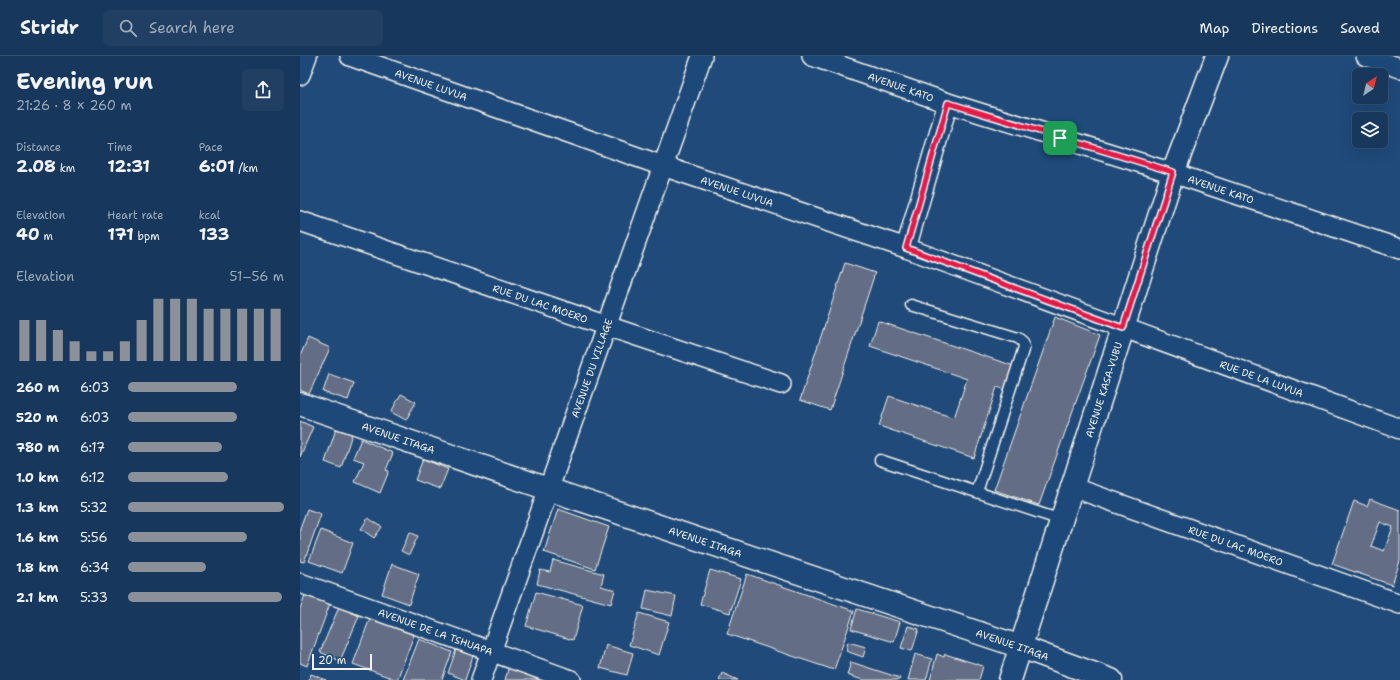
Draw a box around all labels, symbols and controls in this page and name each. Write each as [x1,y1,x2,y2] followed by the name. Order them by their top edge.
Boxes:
[103,10,383,46] search box
[20,15,79,40] text: Stridr
[117,17,139,39] icon: search
[149,18,235,38] text: Search here
[1200,19,1230,37] text: Map
[1252,19,1318,37] text: Directions
[1340,19,1380,37] text: Saved
[393,66,469,104] street label: AVENUE LUVUA
[16,67,153,96] text: Evening run
[1352,68,1388,104] north arrow
[1352,68,1388,148] map controls
[242,69,284,111] button: share
[866,70,935,105] street label: AVENUE KATO
[16,97,132,114] text: 21:26 · 8 × 260 m
[1352,112,1388,148] button: layers
[1043,121,1077,155] pin
[1049,127,1071,149] icon: arrive
[16,140,61,155] text: Distance
[107,140,133,155] text: Time
[199,140,223,155] text: Pace
[16,155,56,177] text: 2.08
[107,155,150,177] text: 12:31
[199,155,235,177] text: 6:01
[56,161,75,176] text: km
[235,161,258,176] text: /km
[1186,172,1255,207] street label: AVENUE KATO
[699,173,775,210] street label: AVENUE LUVUA
[16,208,65,223] text: Elevation
[107,208,163,223] text: Heart rate
[199,208,220,223] text: kcal
[16,223,40,245] text: 40
[107,223,134,245] text: 171
[199,223,229,245] text: 133
[40,229,53,244] text: m
[134,229,160,244] text: bpm
[16,268,74,285] text: Elevation
[230,268,284,285] text: 51–56 m
[491,281,589,326] street label: RUE DU LAC MOERO
[568,317,616,419] street label: AVENUE DU VILLAGE
[1082,340,1125,439] street label: AVENUE KASA-VUBU
[1218,358,1305,400] street label: RUE DE LA LUVUA
[16,379,59,396] text: 260 m
[80,379,109,396] text: 6:03
[16,409,58,426] text: 520 m
[80,409,109,426] text: 6:03
[360,420,436,457] street label: AVENUE ITAGA
[16,439,59,456] text: 780 m
[80,439,105,456] text: 6:17
[16,469,58,486] text: 1.0 km
[80,469,105,486] text: 6:12
[16,499,59,516] text: 1.3 km
[80,499,108,516] text: 5:32
[1187,523,1285,569] street label: RUE DU LAC MOERO
[667,524,743,560] street label: AVENUE ITAGA
[16,529,59,546] text: 1.6 km
[80,529,108,546] text: 5:56
[16,559,59,576] text: 1.8 km
[80,559,109,576] text: 6:34
[16,589,58,606] text: 2.1 km
[80,589,108,606] text: 5:33
[376,606,494,658] street label: AVENUE DE LA TSHUAPA
[974,626,1051,664] street label: AVENUE ITAGA
[312,652,372,671] scale bar
[318,653,346,668] text: 20 m

